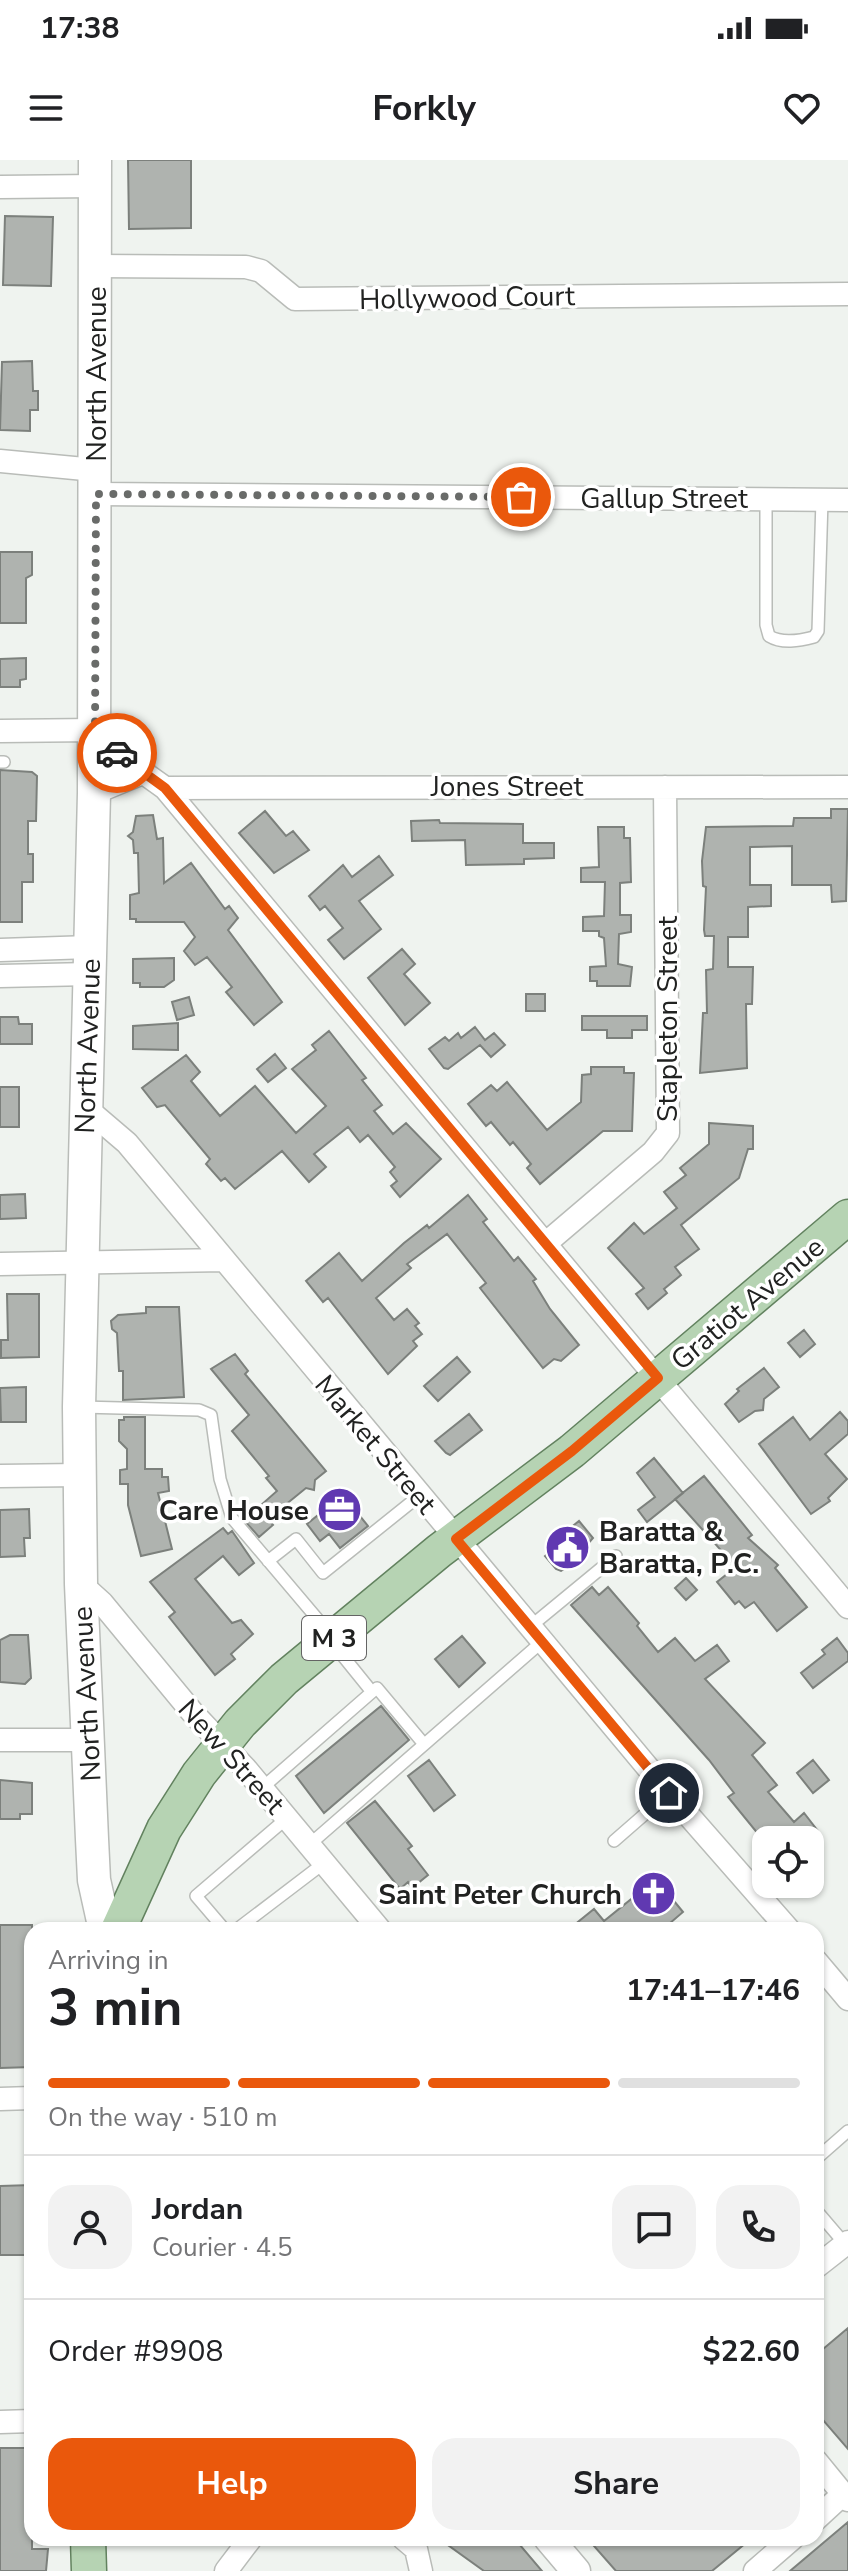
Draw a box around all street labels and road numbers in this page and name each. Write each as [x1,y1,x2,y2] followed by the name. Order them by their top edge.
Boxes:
[359,277,575,319] street label: Hollywood Court
[78,286,116,462] street label: North Avenue
[580,480,748,518] street label: Gallup Street
[430,768,583,806] street label: Jones Street
[649,916,687,1122] street label: Stapleton Street
[66,958,110,1134] street label: North Avenue
[663,1228,832,1379] street label: Gratiot Avenue
[306,1367,445,1522] street label: Market Street
[63,1605,111,1782] street label: North Avenue
[302,1616,366,1660] road number: M 3
[169,1691,293,1823] street label: New Street

